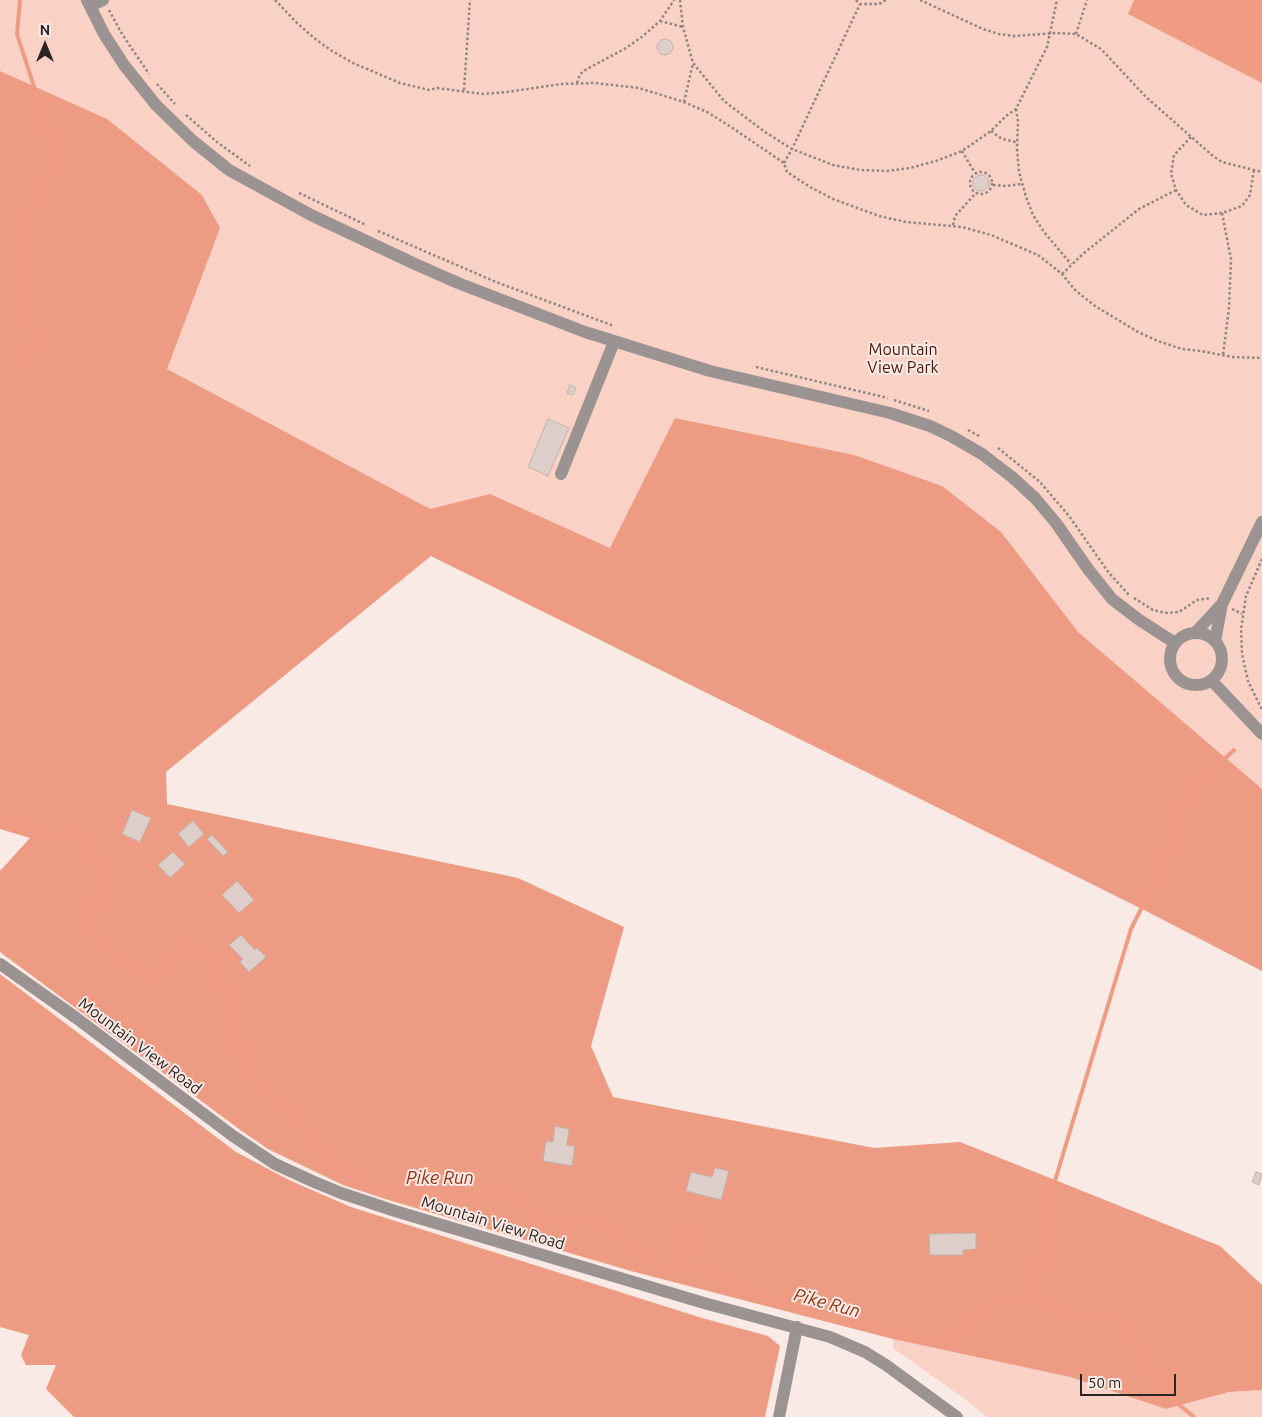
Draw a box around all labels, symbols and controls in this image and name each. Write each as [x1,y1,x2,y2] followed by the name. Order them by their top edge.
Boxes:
[20,20,70,70] north arrow
[40,22,50,38] text: N
[867,340,939,378] park label: Mountain View Park
[75,993,205,1099] street label: Mountain View Road
[406,1167,474,1189] water label: Pike Run
[419,1192,567,1254] street label: Mountain View Road
[791,1284,863,1322] water label: Pike Run
[1082,1364,1178,1396] scale bar
[1088,1374,1121,1391] text: 50 m

